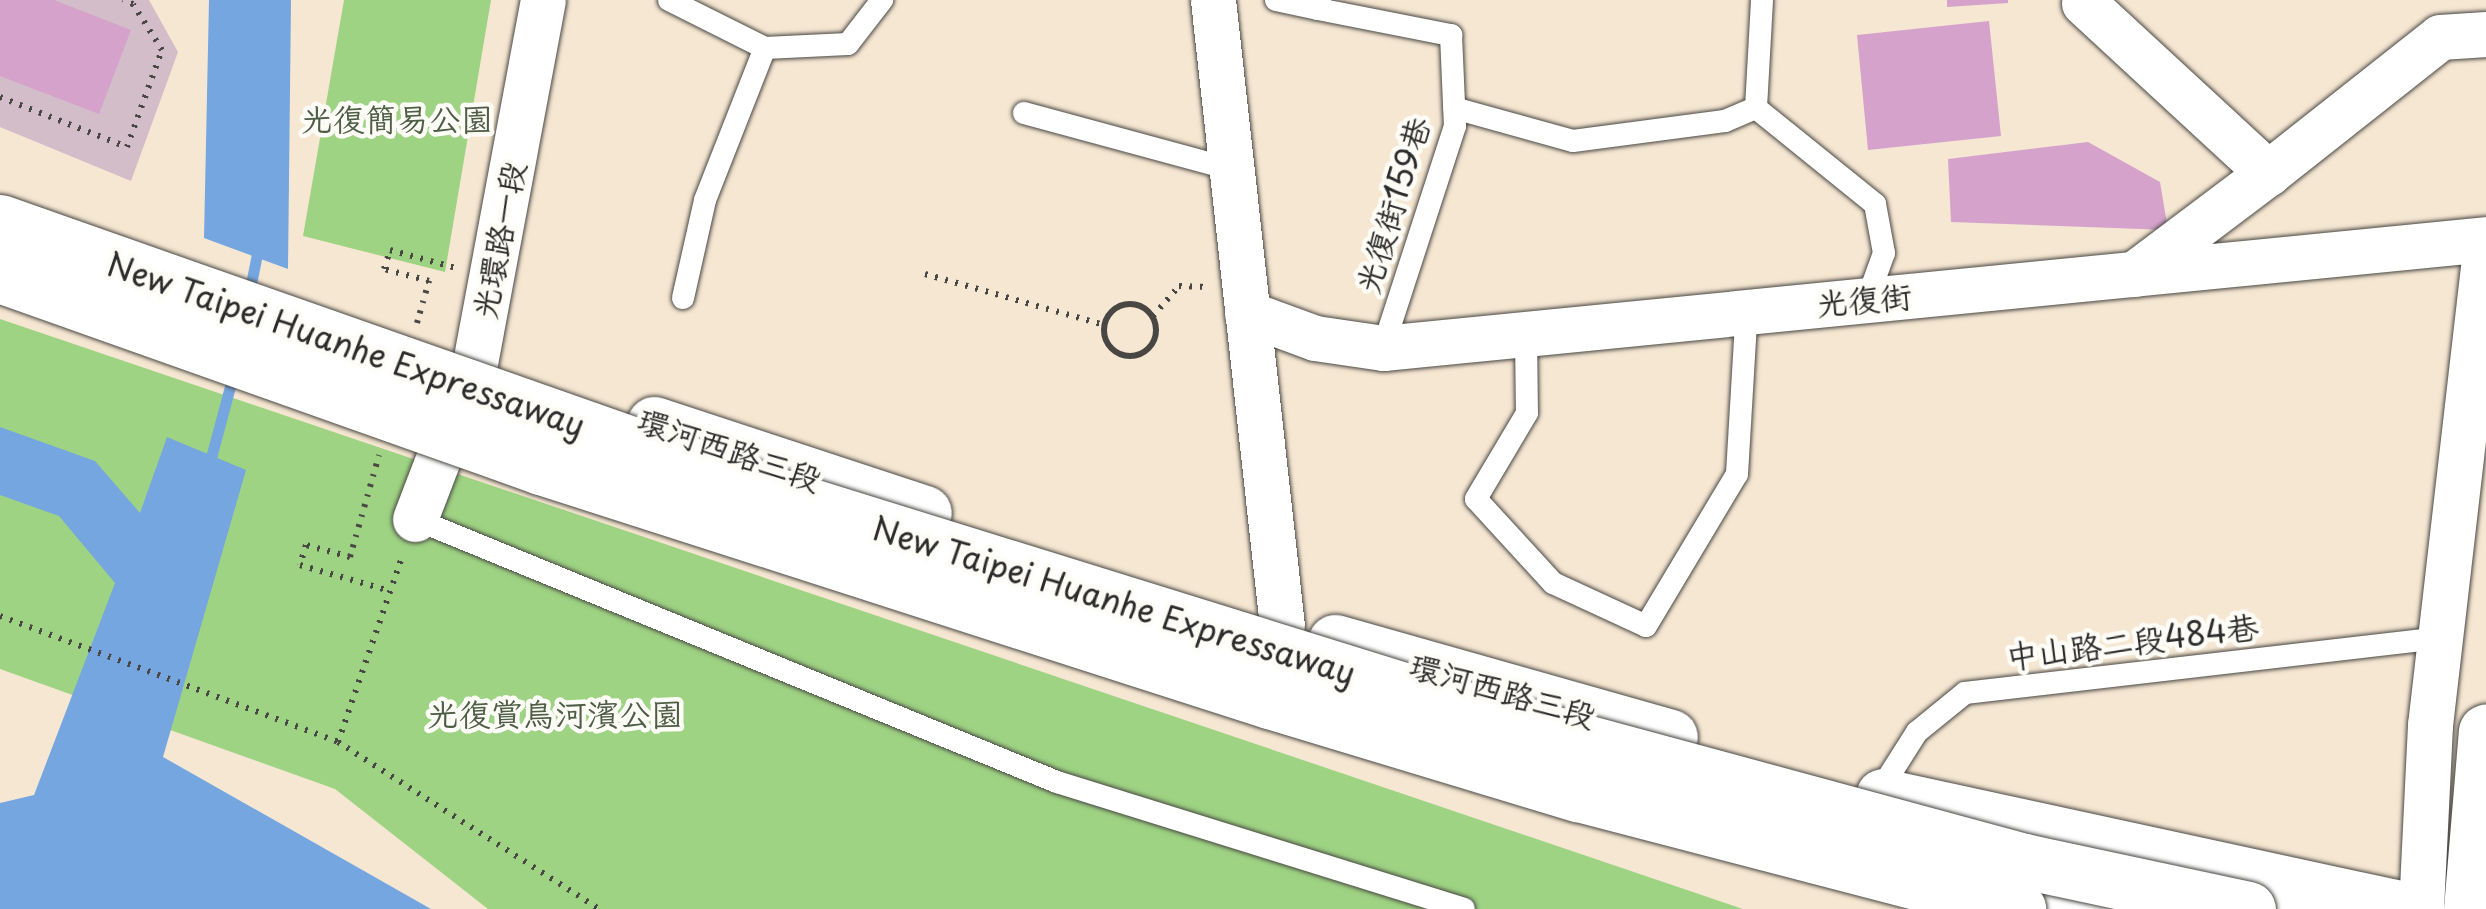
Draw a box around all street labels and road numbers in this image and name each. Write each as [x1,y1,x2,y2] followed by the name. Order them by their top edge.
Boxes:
[1347,112,1437,298] street label: 光復街159巷
[464,158,532,322] street label: 光環路一段
[100,243,592,445] street label: New Taipei Huanhe Expressaway
[1815,276,1913,322] street label: 光復街
[633,400,827,498] street label: 環河西路三段
[866,507,1362,693] street label: New Taipei Huanhe Expressaway
[2004,606,2260,676] street label: 中山路二段484巷
[1405,645,1601,735] street label: 環河西路三段

